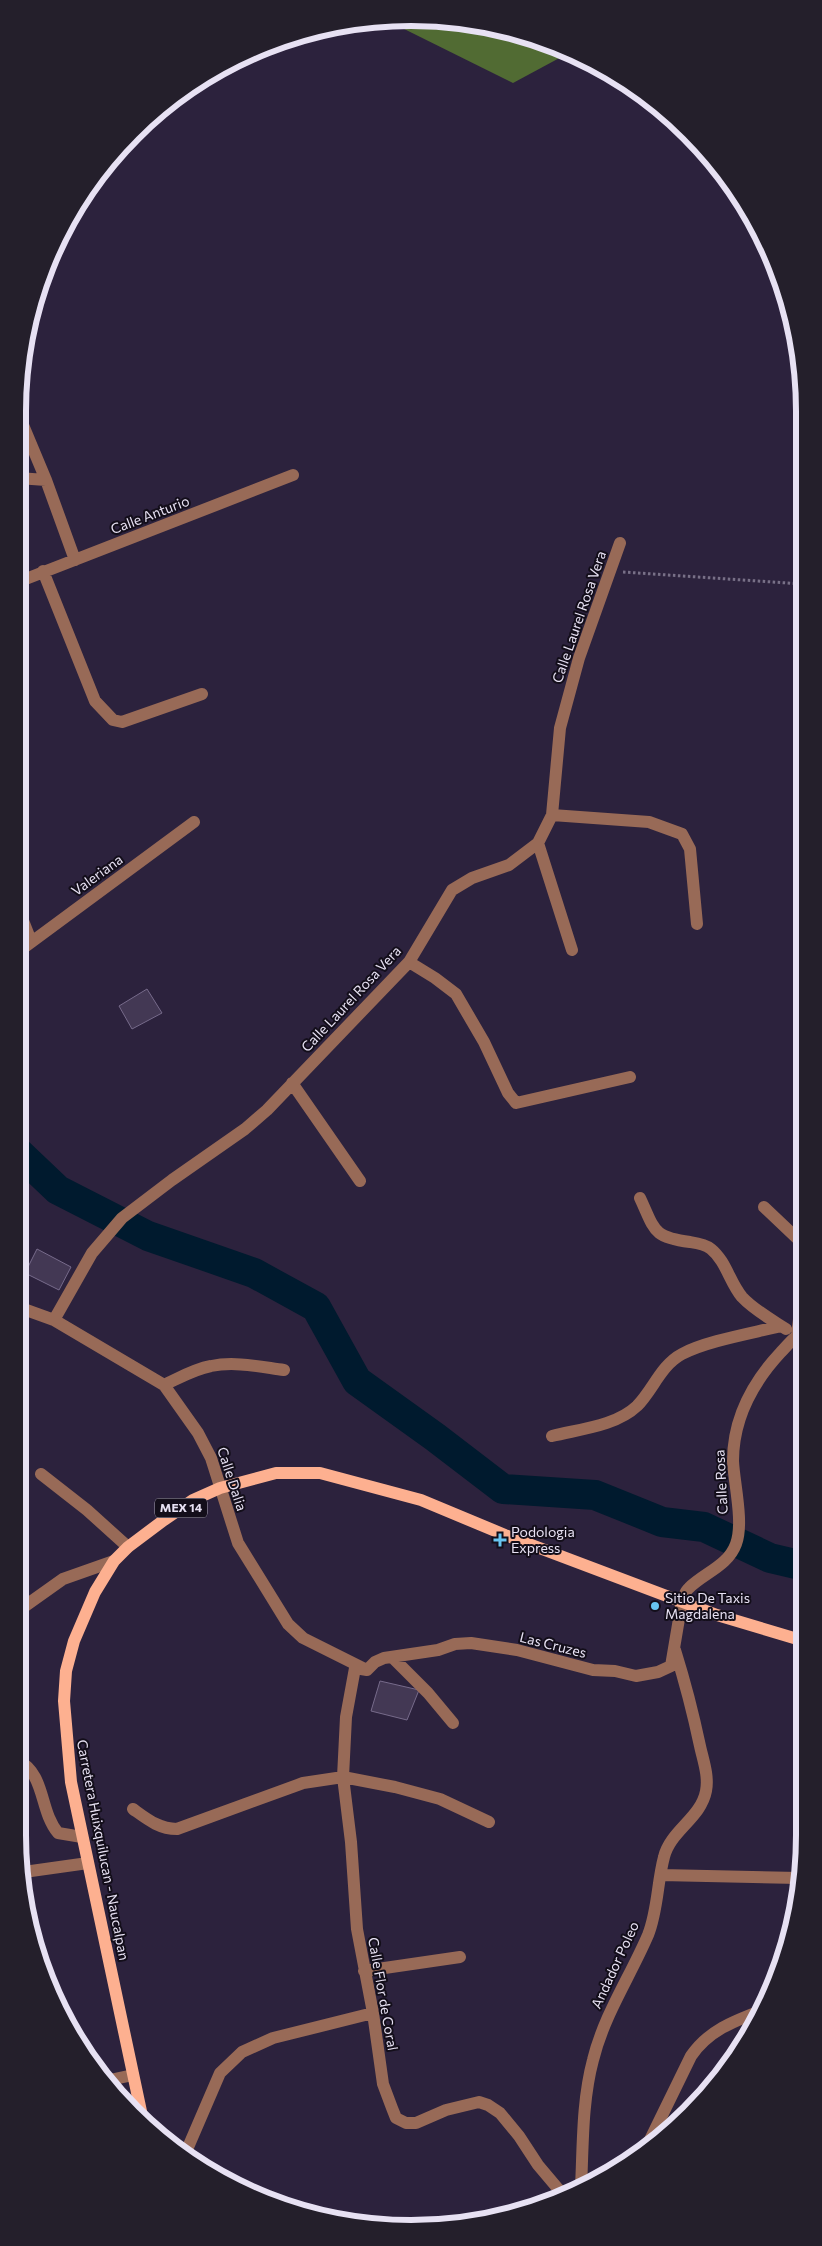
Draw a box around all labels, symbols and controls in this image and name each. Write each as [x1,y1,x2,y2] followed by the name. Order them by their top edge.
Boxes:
[108,492,192,537] street label: Calle Anturio
[548,549,609,685] street label: Calle Laurel Rosa Vera
[68,850,126,899] street label: Valeriana
[297,942,404,1055] street label: Calle Laurel Rosa Vera
[214,1445,251,1513] street label: Calle Dalia
[710,1449,731,1515] street label: Calle Rosa
[155,1499,207,1518] road number: MEX 14
[511,1523,575,1556] place label: Podologia Express
[493,1533,507,1547] marker: Podologia Express
[665,1589,750,1622] place label: Sitio De Taxis Magdalena
[649,1600,661,1612] marker: Sitio De Taxis Magdalena
[518,1628,588,1661] street label: Las Cruzes
[74,1738,133,1962] street label: Carretera Huixquilucan - Naucalpan
[587,1919,642,2011] street label: Andador Poleo
[365,1936,402,2052] street label: Calle Flor de Coral

